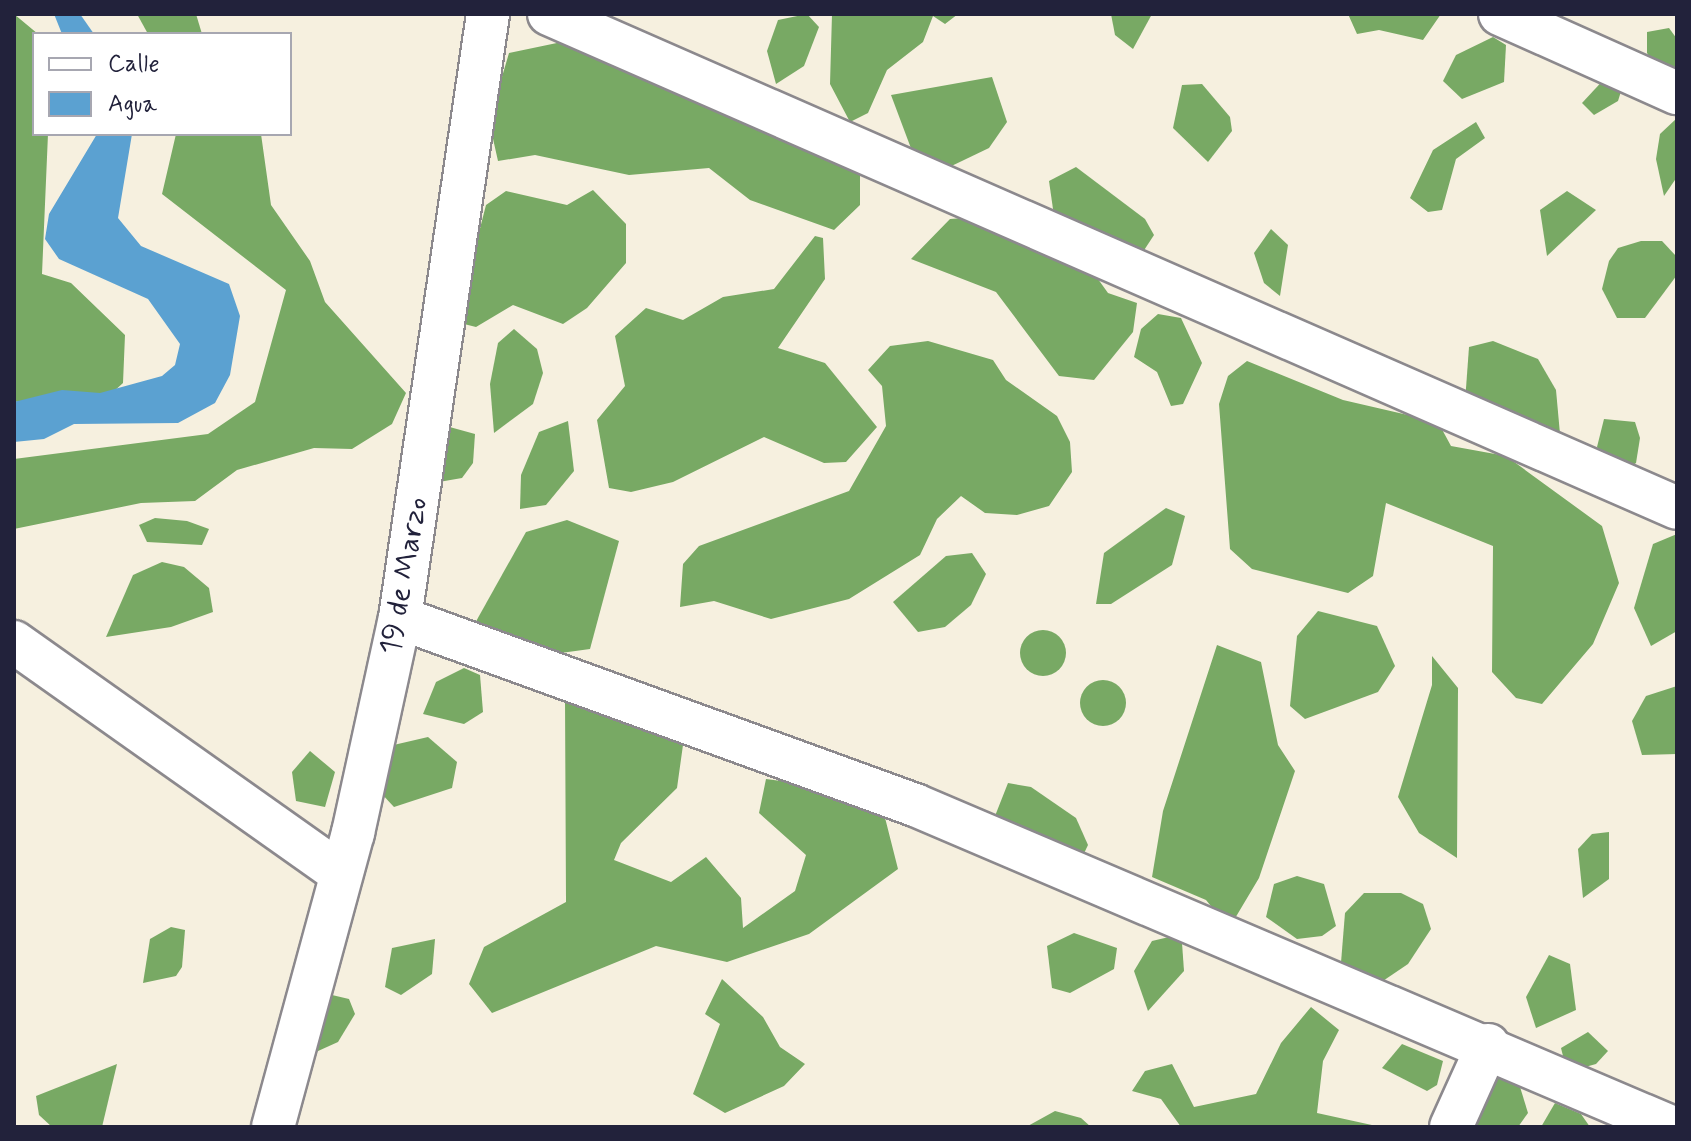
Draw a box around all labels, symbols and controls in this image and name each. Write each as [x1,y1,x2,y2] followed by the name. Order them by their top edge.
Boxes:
[32,32,292,136] legend
[108,49,160,80] text: Calle
[108,89,157,120] text: Agua
[374,495,436,657] street label: 19 de Marzo

